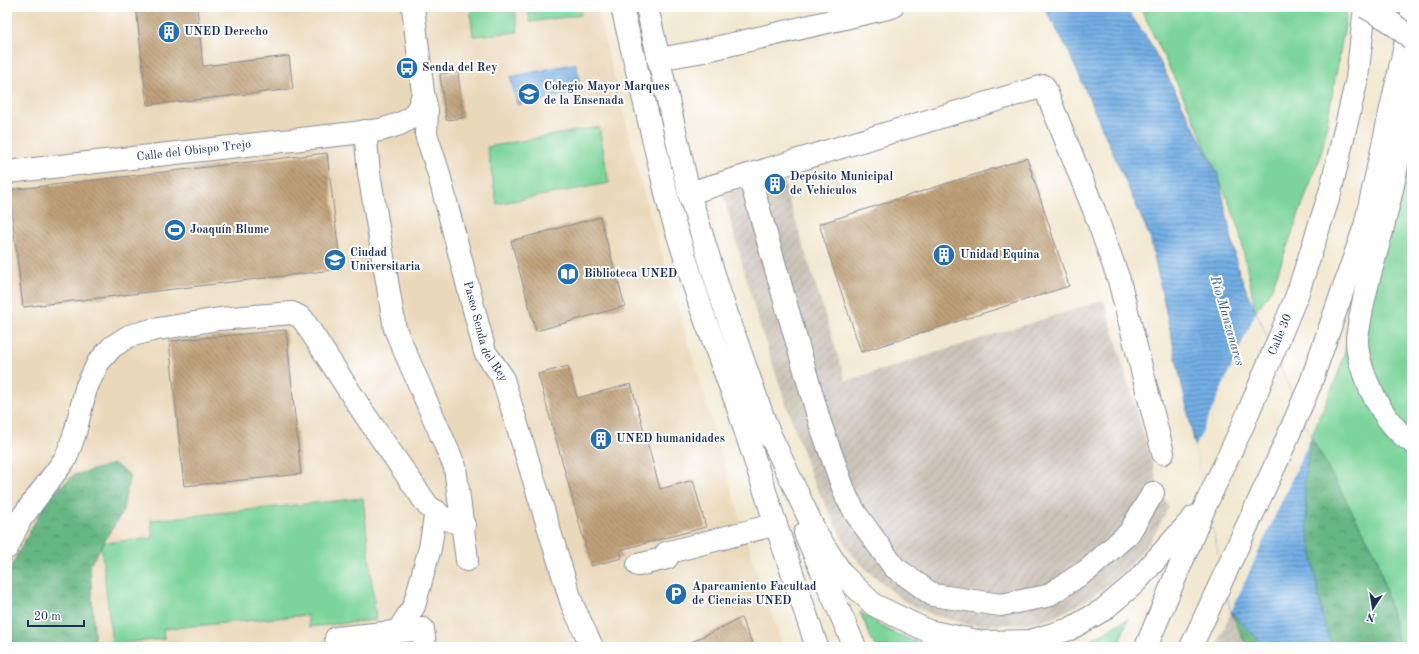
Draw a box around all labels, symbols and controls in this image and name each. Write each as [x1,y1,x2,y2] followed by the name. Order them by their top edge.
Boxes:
[156,19,182,45] building icon: UNED Derecho
[184,26,268,38] place label: UNED Derecho
[394,55,420,81] bus stop icon: Senda del Rey
[422,62,498,74] place label: Senda del Rey
[516,81,542,107] school or university icon: Colegio Mayor Marques de la Ensenada
[544,81,669,107] place label: Colegio Mayor Marques de la Ensenada
[136,139,252,163] street label: Calle del Obispo Trejo
[762,171,788,197] building icon: Depósito Municipal de Vehículos
[790,171,893,197] place label: Depósito Municipal de Vehículos
[162,217,188,243] sports icon: Joaquín Blume
[190,224,270,236] place label: Joaquín Blume
[931,242,957,268] building icon: Unidad Equina
[322,247,348,273] school or university icon: Ciudad Universitaria
[350,247,420,273] place label: Ciudad Universitaria
[960,249,1040,261] place label: Unidad Equina
[555,261,581,287] library icon: Biblioteca UNED
[584,268,677,280] place label: Biblioteca UNED
[1208,274,1246,368] water label: Río Manzanares
[461,280,510,384] street label: Paseo Senda del Rey
[1267,312,1294,357] street label: Calle 30
[588,426,614,452] building icon: UNED humanidades
[616,433,725,445] place label: UNED humanidades
[663,581,689,607] parking icon: Aparcamiento Facultad de Ciencias UNED
[692,581,817,607] place label: Aparcamiento Facultad de Ciencias UNED
[1353,588,1393,628] north arrow
[28,602,84,628] scale bar
[1365,610,1376,623] text: N
[34,611,61,623] text: 20 m

